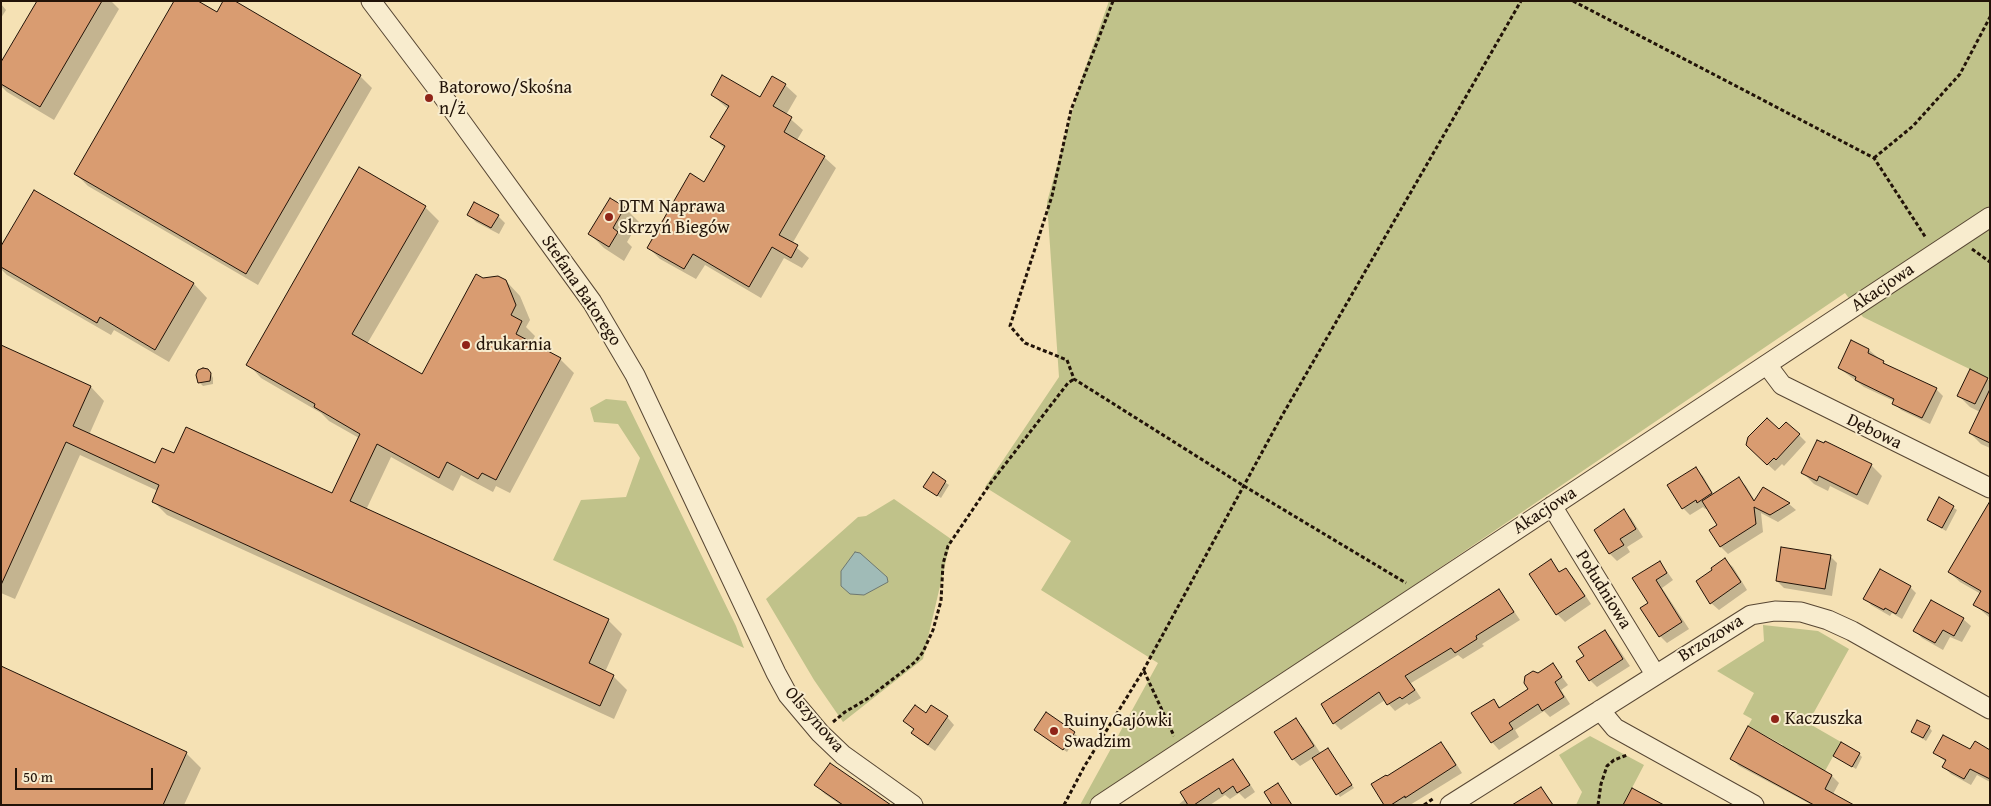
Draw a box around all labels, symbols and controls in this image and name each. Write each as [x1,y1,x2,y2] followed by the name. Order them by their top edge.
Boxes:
[439,77,572,120] place label: Batorowo/Skośna n/ż
[423,92,435,104] marker: Batorowo/Skośna n/ż
[619,196,730,238] place label: DTM Naprawa Skrzyń Biegów
[603,211,615,223] marker: DTM Naprawa Skrzyń Biegów
[536,232,626,350] street label: Stefana Batorego
[1847,259,1919,317] street label: Akacjowa
[476,334,551,356] place label: drukarnia
[460,339,472,351] marker: drukarnia
[1843,409,1905,455] street label: Dębowa
[1509,483,1581,539] street label: Akacjowa
[1570,547,1636,633] street label: Południowa
[1675,611,1747,667] street label: Brzozowa
[780,683,848,757] street label: Olszynowa
[1785,708,1862,730] place label: Kaczuszka
[1064,710,1172,752] place label: Ruiny Gajówki Swadzim
[1769,713,1781,725] marker: Kaczuszka
[1048,725,1060,737] marker: Ruiny Gajówki Swadzim
[18,758,155,790] scale bar
[23,766,53,787] text: 50 m

